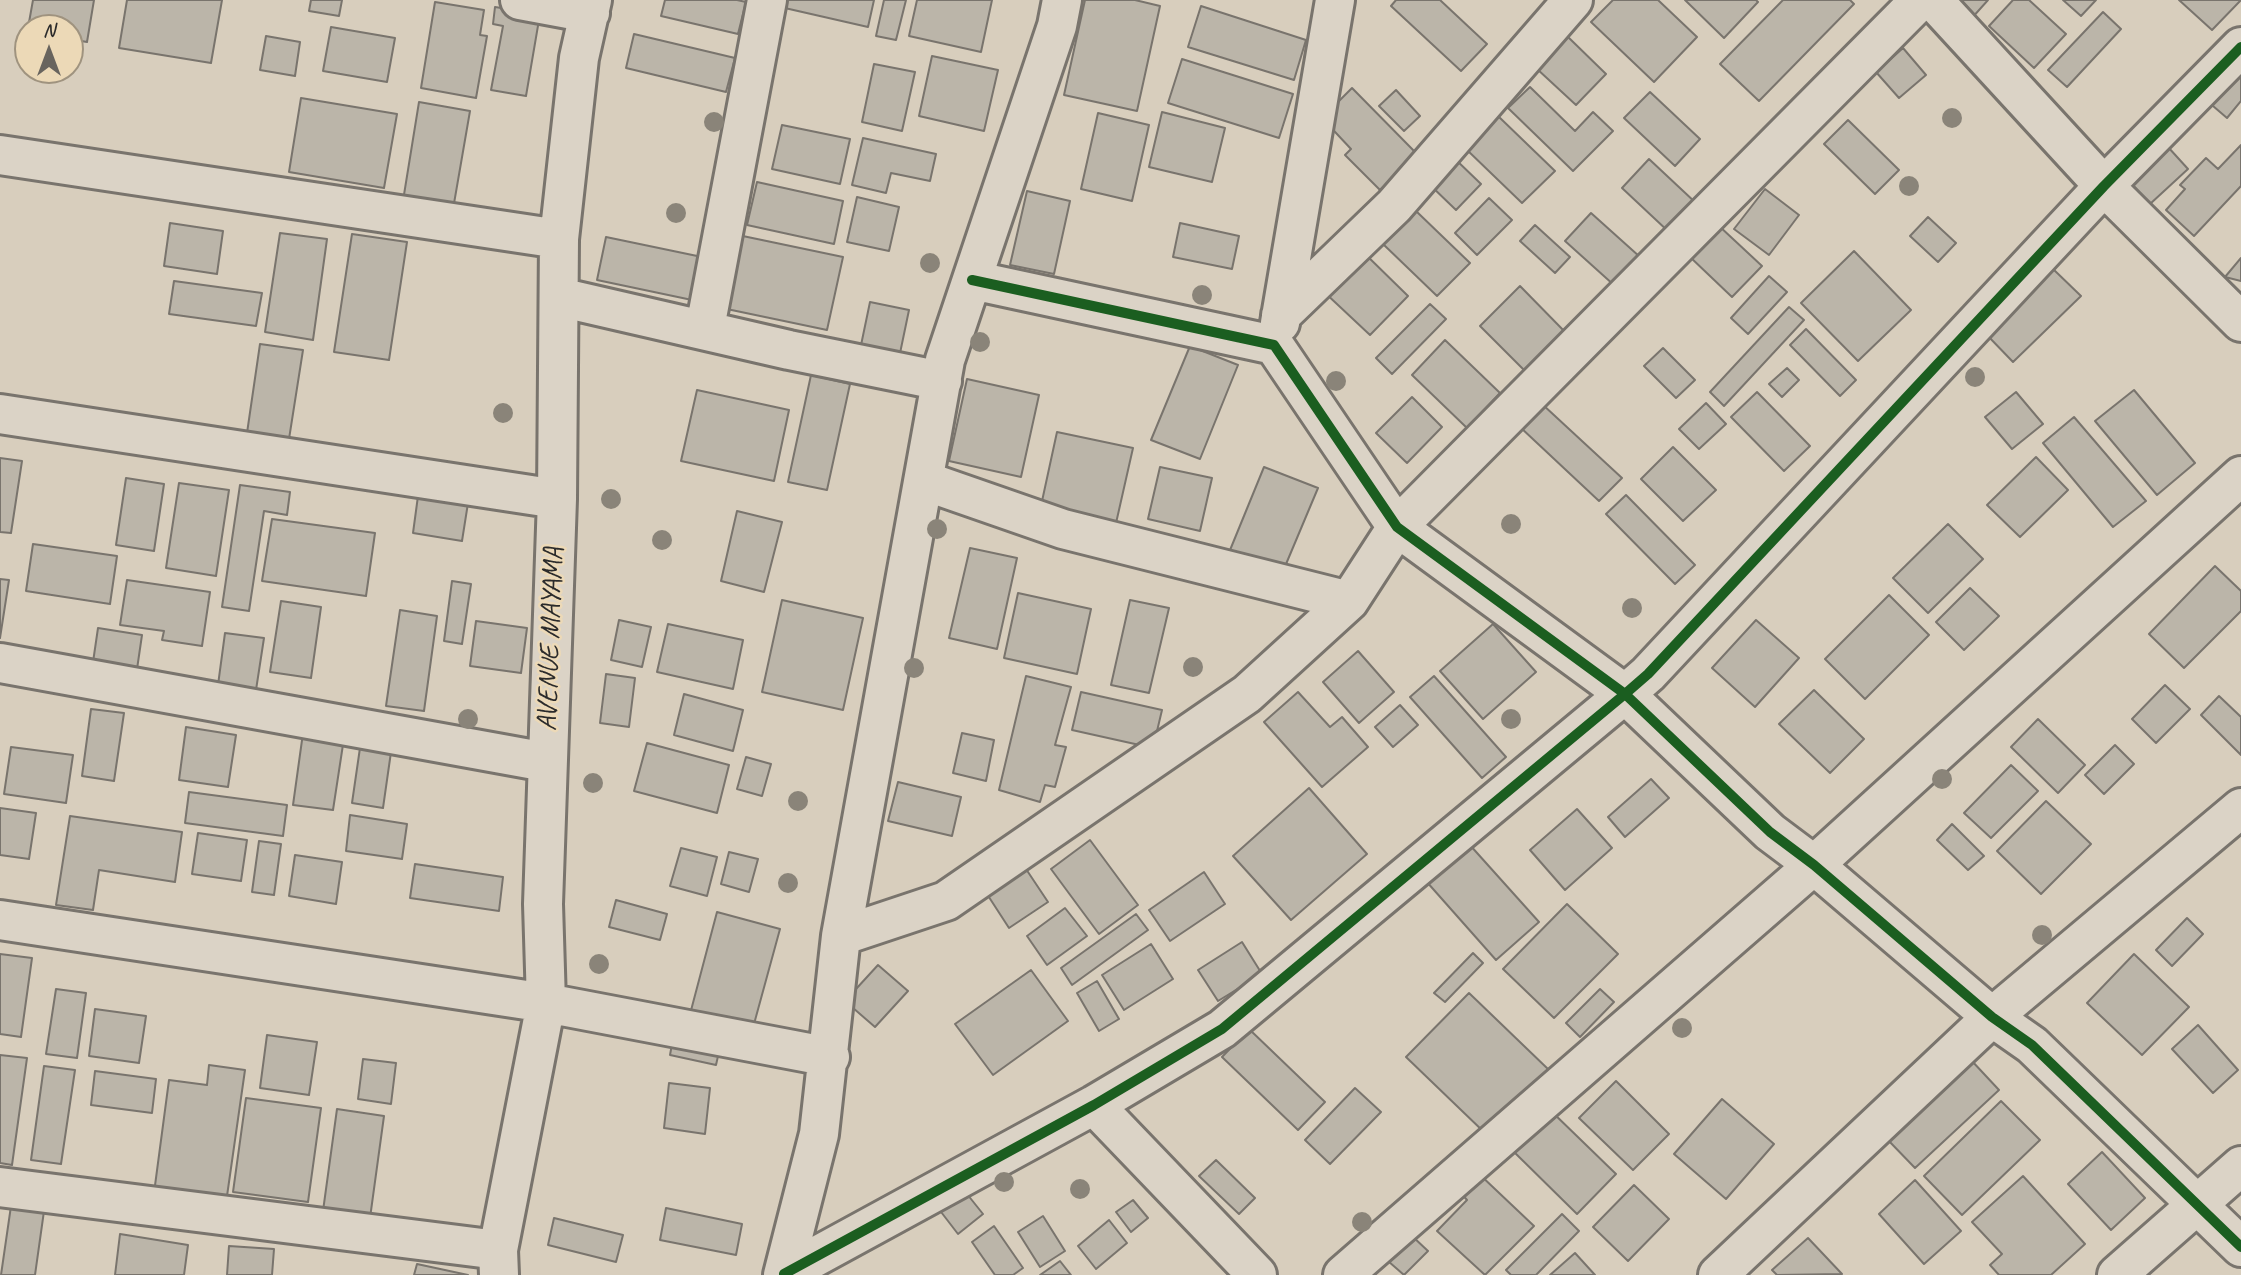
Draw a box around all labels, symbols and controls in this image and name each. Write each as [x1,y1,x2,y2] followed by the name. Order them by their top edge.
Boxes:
[14,14,84,84] north arrow
[43,18,55,42] text: N
[531,547,571,731] street label: AVENUE MAYAMA

